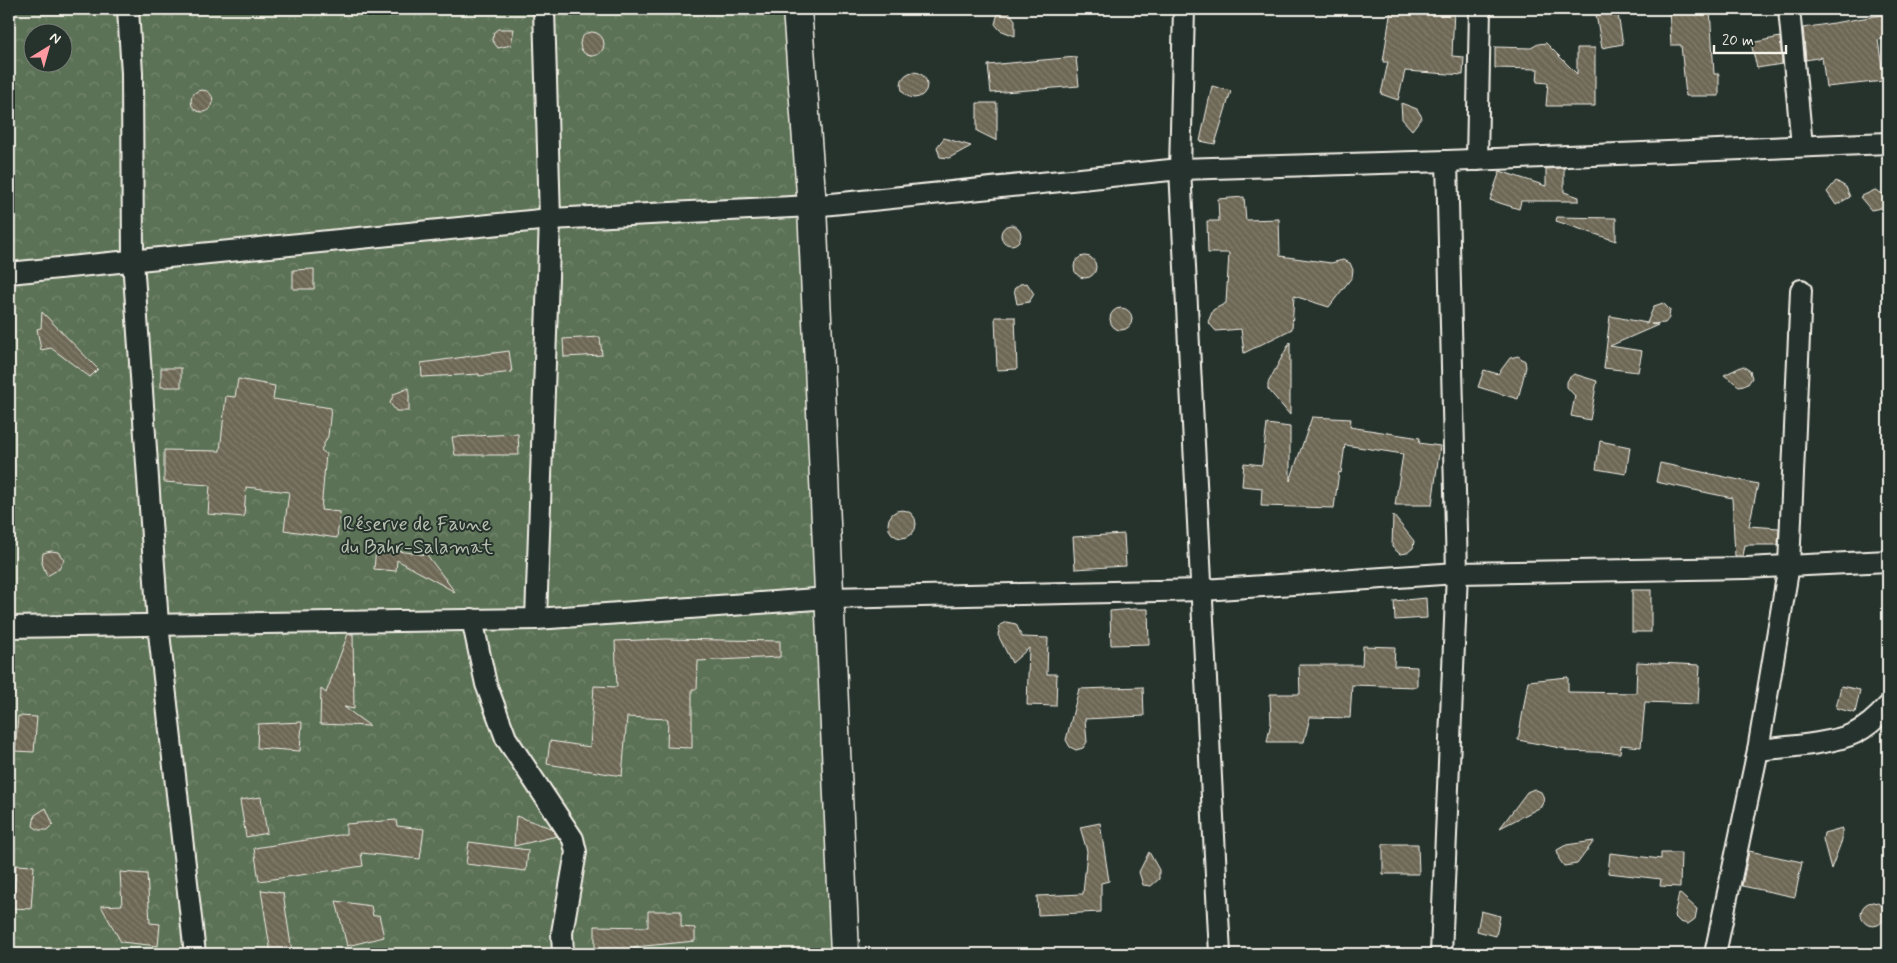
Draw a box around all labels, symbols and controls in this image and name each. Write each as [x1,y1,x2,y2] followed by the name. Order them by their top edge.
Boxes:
[22,22,72,72] north arrow
[1714,22,1787,54] scale bar
[46,28,64,48] text: N
[1722,31,1754,51] text: 20 m
[341,511,494,561] park label: Réserve de Faune du Bahr-Salamat

